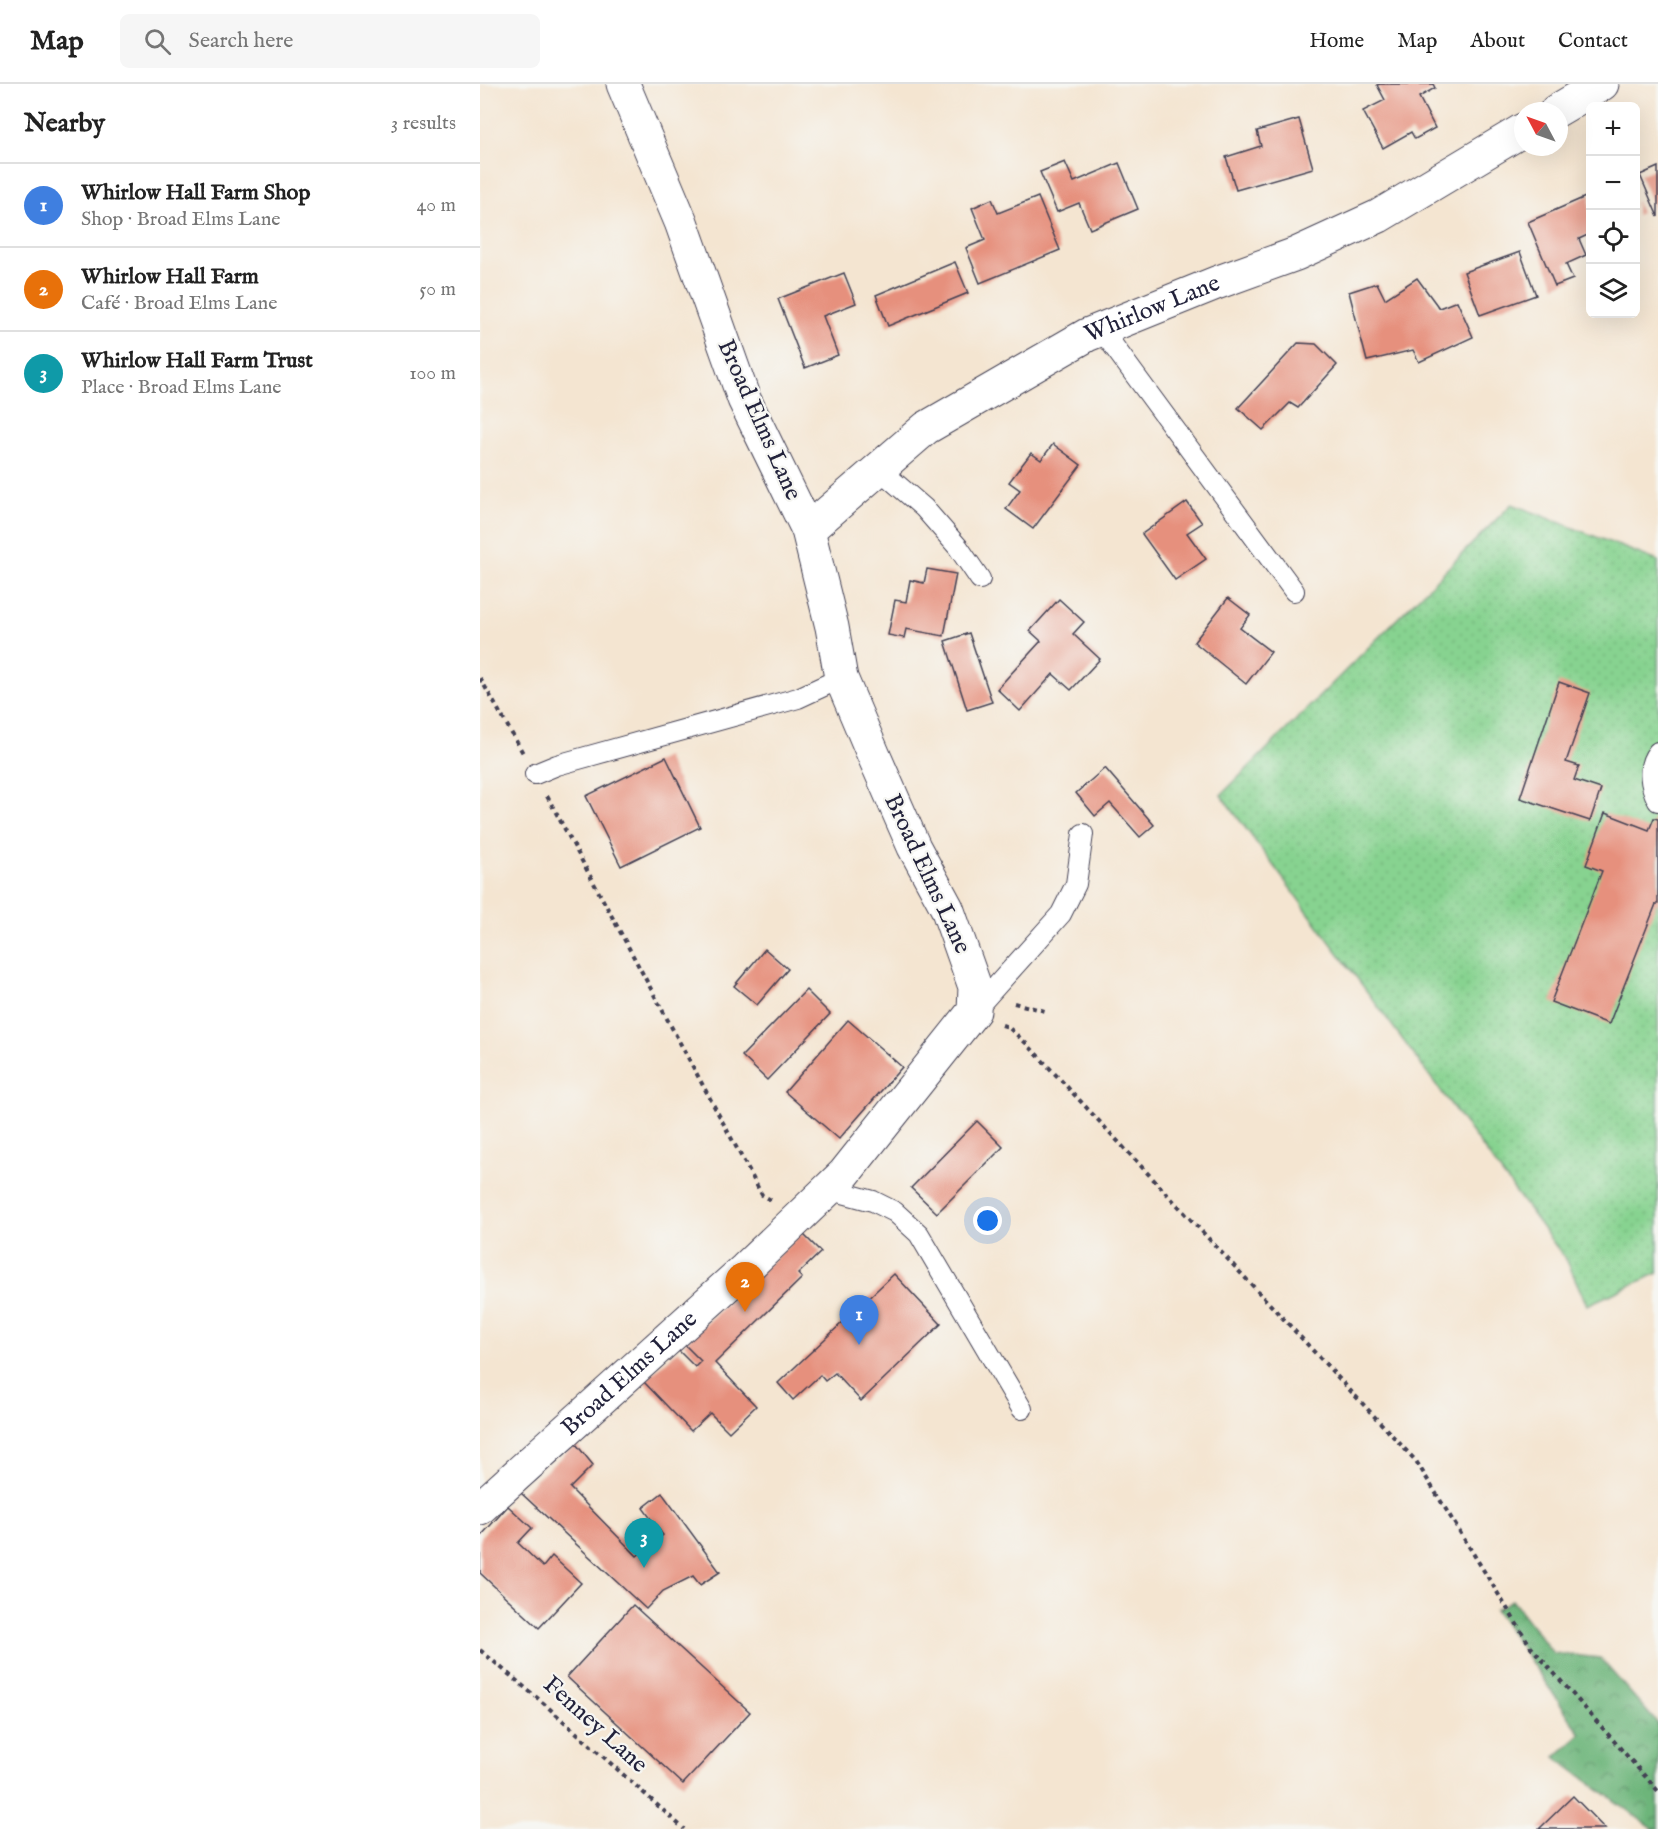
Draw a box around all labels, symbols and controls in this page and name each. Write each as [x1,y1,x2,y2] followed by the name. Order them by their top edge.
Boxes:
[120,14,540,68] search box
[30,24,84,59] text: Map
[141,25,174,58] icon: search
[189,27,293,55] text: Search here
[1309,28,1364,55] text: Home
[1397,28,1437,55] text: Map
[1470,28,1525,55] text: About
[1558,28,1628,55] text: Contact
[1514,102,1568,156] north arrow
[1586,102,1640,318] map controls
[1586,102,1640,156] button: +
[24,107,105,140] text: Nearby
[391,111,456,136] text: 3 results
[1586,156,1640,210] button: −
[81,179,310,207] text: Whirlow Hall Farm Shop
[40,193,47,218] text: 1
[417,193,456,218] text: 40 m
[81,207,281,232] text: Shop · Broad Elms Lane
[1586,210,1640,264] button: locate
[81,263,259,291] text: Whirlow Hall Farm
[1586,264,1640,318] button: layers
[1080,268,1224,350] street label: Whirlow Lane
[39,277,48,302] text: 2
[419,277,456,302] text: 50 m
[81,291,277,316] text: Café · Broad Elms Lane
[710,335,808,505] street label: Broad Elms Lane
[81,347,313,375] text: Whirlow Hall Farm Trust
[40,361,47,386] text: 3
[409,361,456,386] text: 100 m
[81,375,282,400] text: Place · Broad Elms Lane
[876,789,978,959] street label: Broad Elms Lane
[973,1206,1002,1235] your location
[726,1262,764,1312] pin: 2
[840,1296,878,1345] pin: 1
[555,1304,704,1443] street label: Broad Elms Lane
[624,1518,664,1568] pin: 3
[536,1670,654,1780] street label: Fenney Lane

